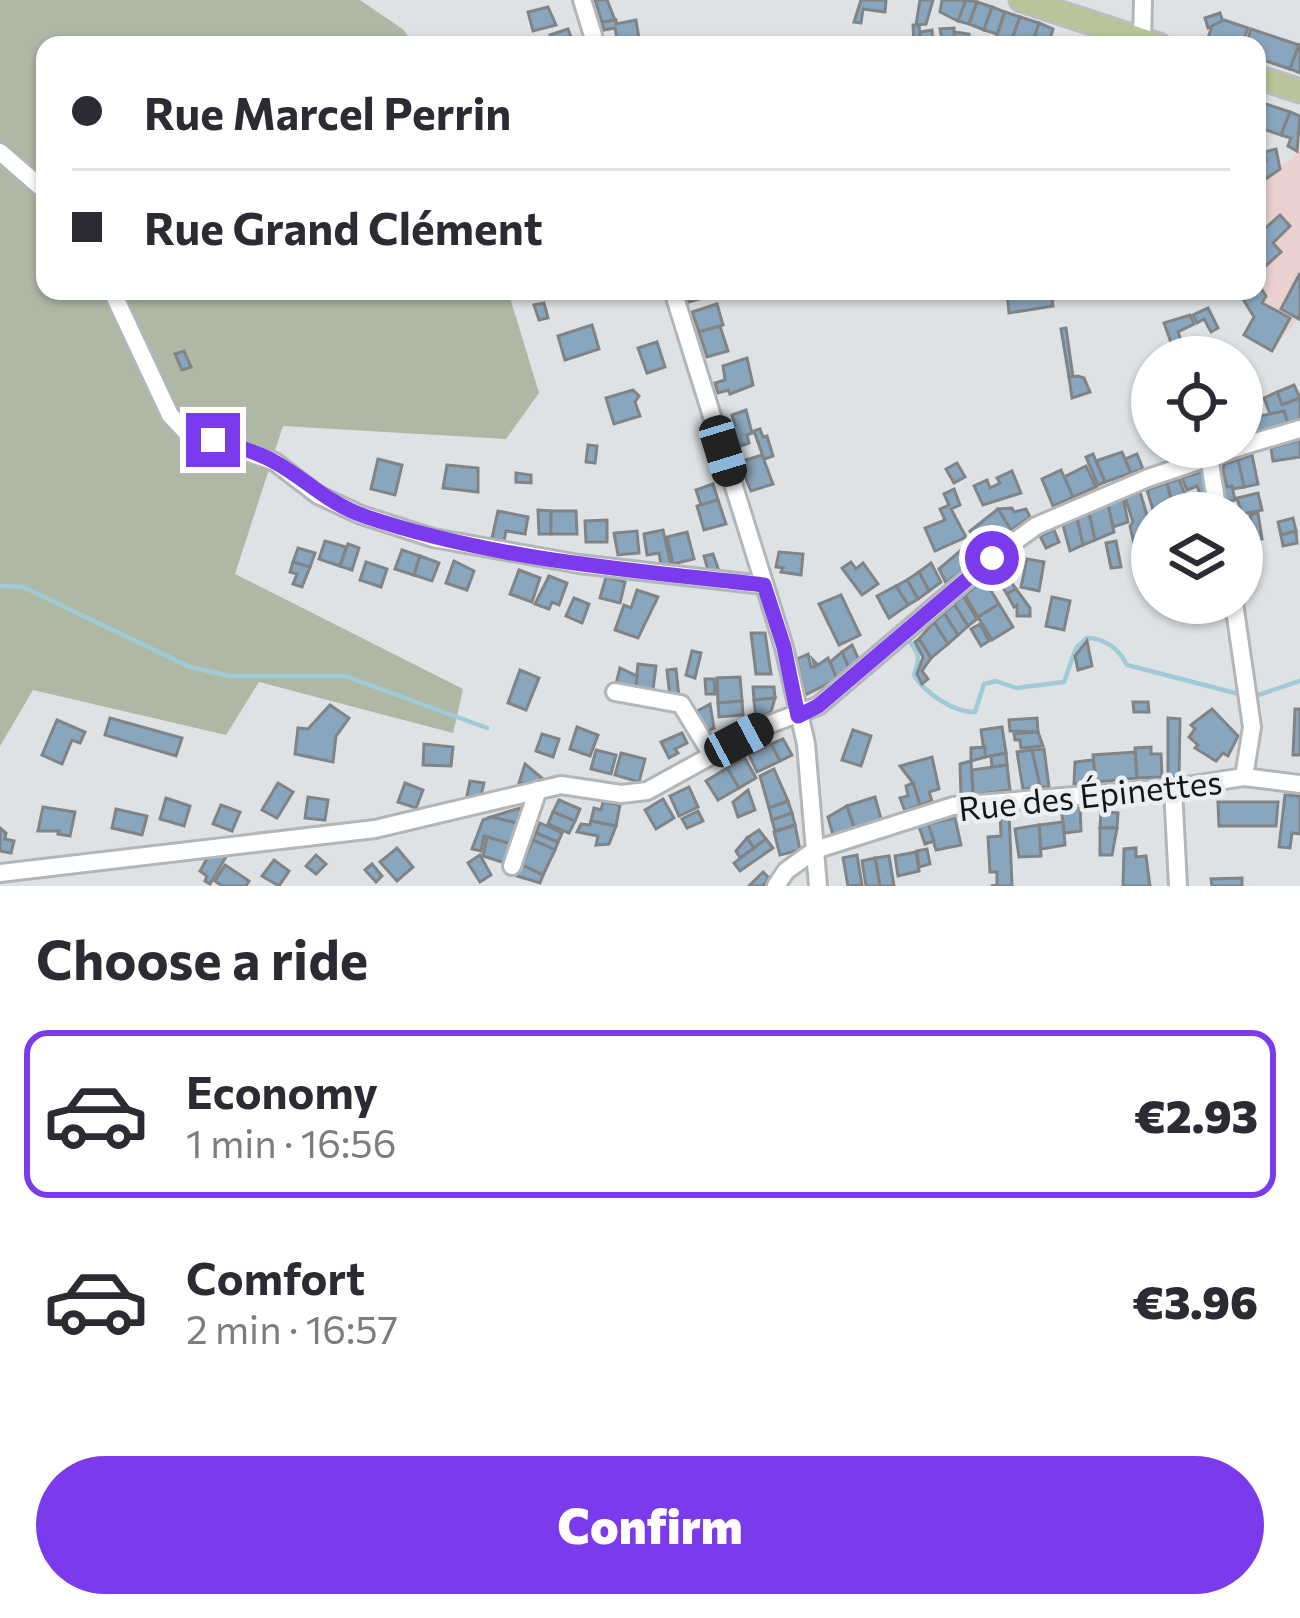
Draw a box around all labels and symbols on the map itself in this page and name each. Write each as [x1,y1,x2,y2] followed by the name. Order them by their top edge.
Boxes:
[695,411,751,491] car
[186,413,240,467] route end
[965,531,1019,585] route start
[699,707,779,773] car
[956,760,1224,828] street label: Rue des Épinettes

